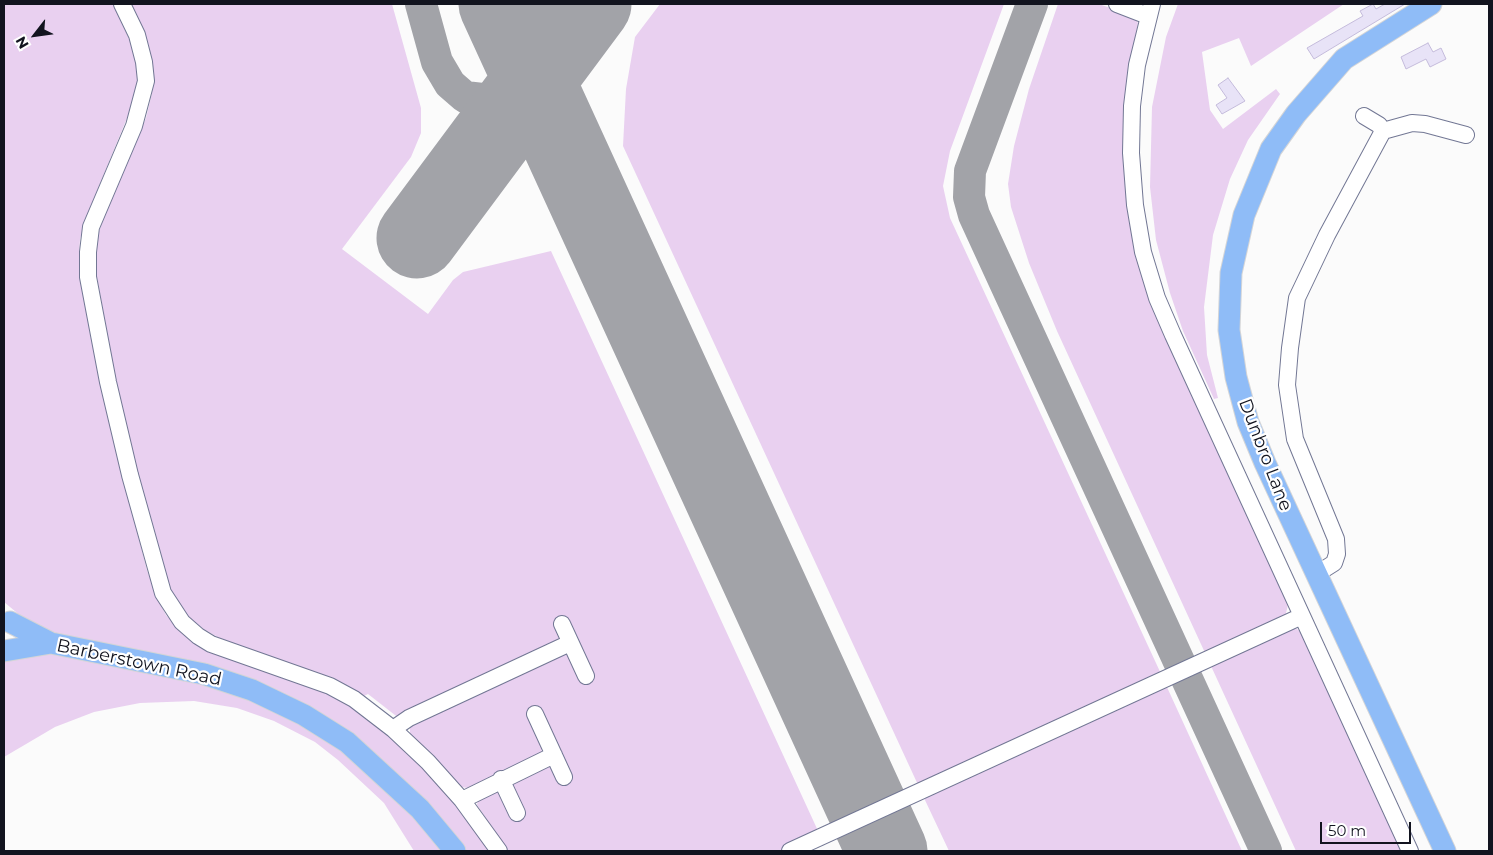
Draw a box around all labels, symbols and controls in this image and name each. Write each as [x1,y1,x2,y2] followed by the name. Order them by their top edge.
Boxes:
[10,10,60,60] north arrow
[11,33,33,52] text: N
[1234,396,1296,514] street label: Dunbro Lane
[55,635,223,691] street label: Barberstown Road
[1323,812,1414,844] scale bar
[1328,821,1366,840] text: 50 m

